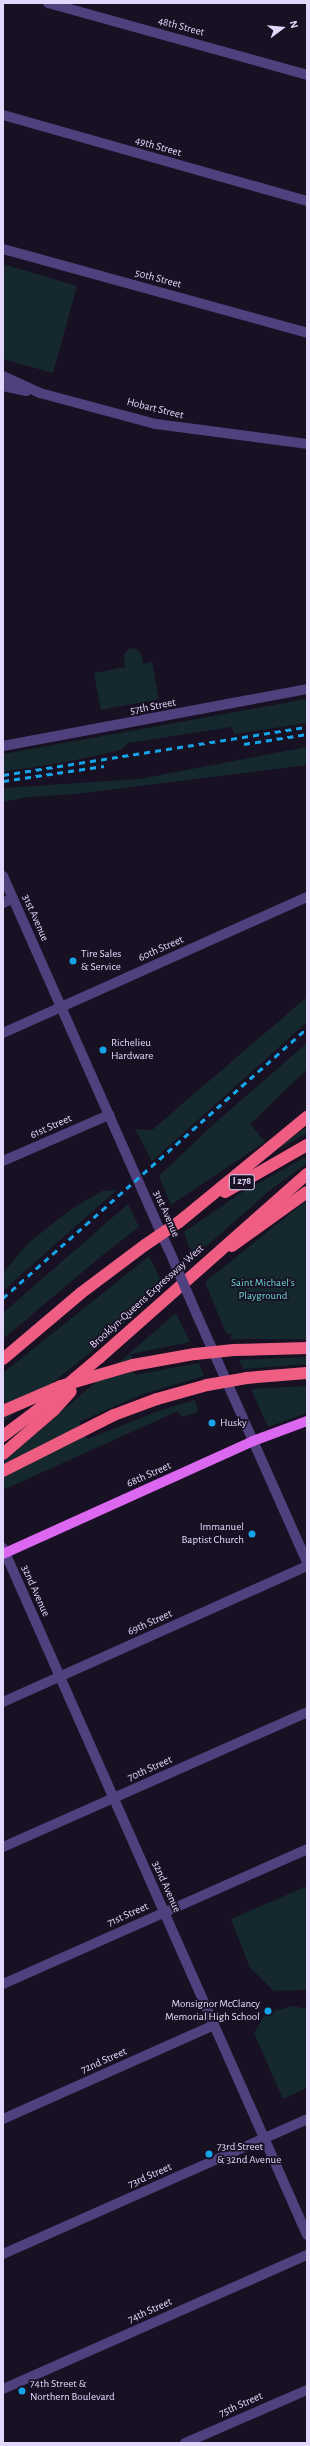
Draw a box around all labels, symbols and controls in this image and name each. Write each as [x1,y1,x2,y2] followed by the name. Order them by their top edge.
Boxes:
[262,8,302,48] north arrow
[156,14,206,40] street label: 48th Street
[288,19,300,30] text: N
[133,134,183,160] street label: 49th Street
[133,266,183,292] street label: 50th Street
[125,396,185,422] street label: Hobart Street
[129,696,177,718] street label: 57th Street
[19,893,51,943] street label: 31st Avenue
[136,933,186,965] street label: 60th Street
[81,948,121,974] place label: Tire Sales & Service
[68,956,78,966] marker: Tire Sales & Service
[111,1037,153,1063] place label: Richelieu Hardware
[98,1045,108,1055] marker: Richelieu Hardware
[28,1112,74,1142] street label: 61st Street
[228,1174,256,1190] road number: I 278
[150,1189,182,1239] street label: 31st Avenue
[87,1242,207,1352] street label: Brooklyn-Queens Expressway West
[231,1277,295,1303] park label: Saint Michael's Playground
[220,1416,247,1430] place label: Husky
[207,1418,217,1428] marker: Husky
[125,1459,173,1491] street label: 68th Street
[181,1521,244,1547] place label: Immanuel Baptist Church
[247,1529,257,1539] marker: Immanuel Baptist Church
[18,1563,52,1619] street label: 32nd Avenue
[126,1607,174,1639] street label: 69th Street
[126,1753,174,1785] street label: 70th Street
[149,1859,183,1915] street label: 32nd Avenue
[105,1900,151,1930] street label: 71st Street
[165,1998,260,2024] place label: Monsignor McClancy Memorial High School
[263,2006,273,2016] marker: Monsignor McClancy Memorial High School
[79,2045,129,2077] street label: 72nd Street
[217,2141,281,2167] place label: 73rd Street & 32nd Avenue
[204,2149,214,2159] marker: 73rd Street & 32nd Avenue
[126,2161,174,2191] street label: 73rd Street
[126,2295,174,2327] street label: 74th Street
[30,2378,115,2404] place label: 74th Street & Northern Boulevard
[17,2386,27,2396] marker: 74th Street & Northern Boulevard
[217,2390,265,2420] street label: 75th Street

